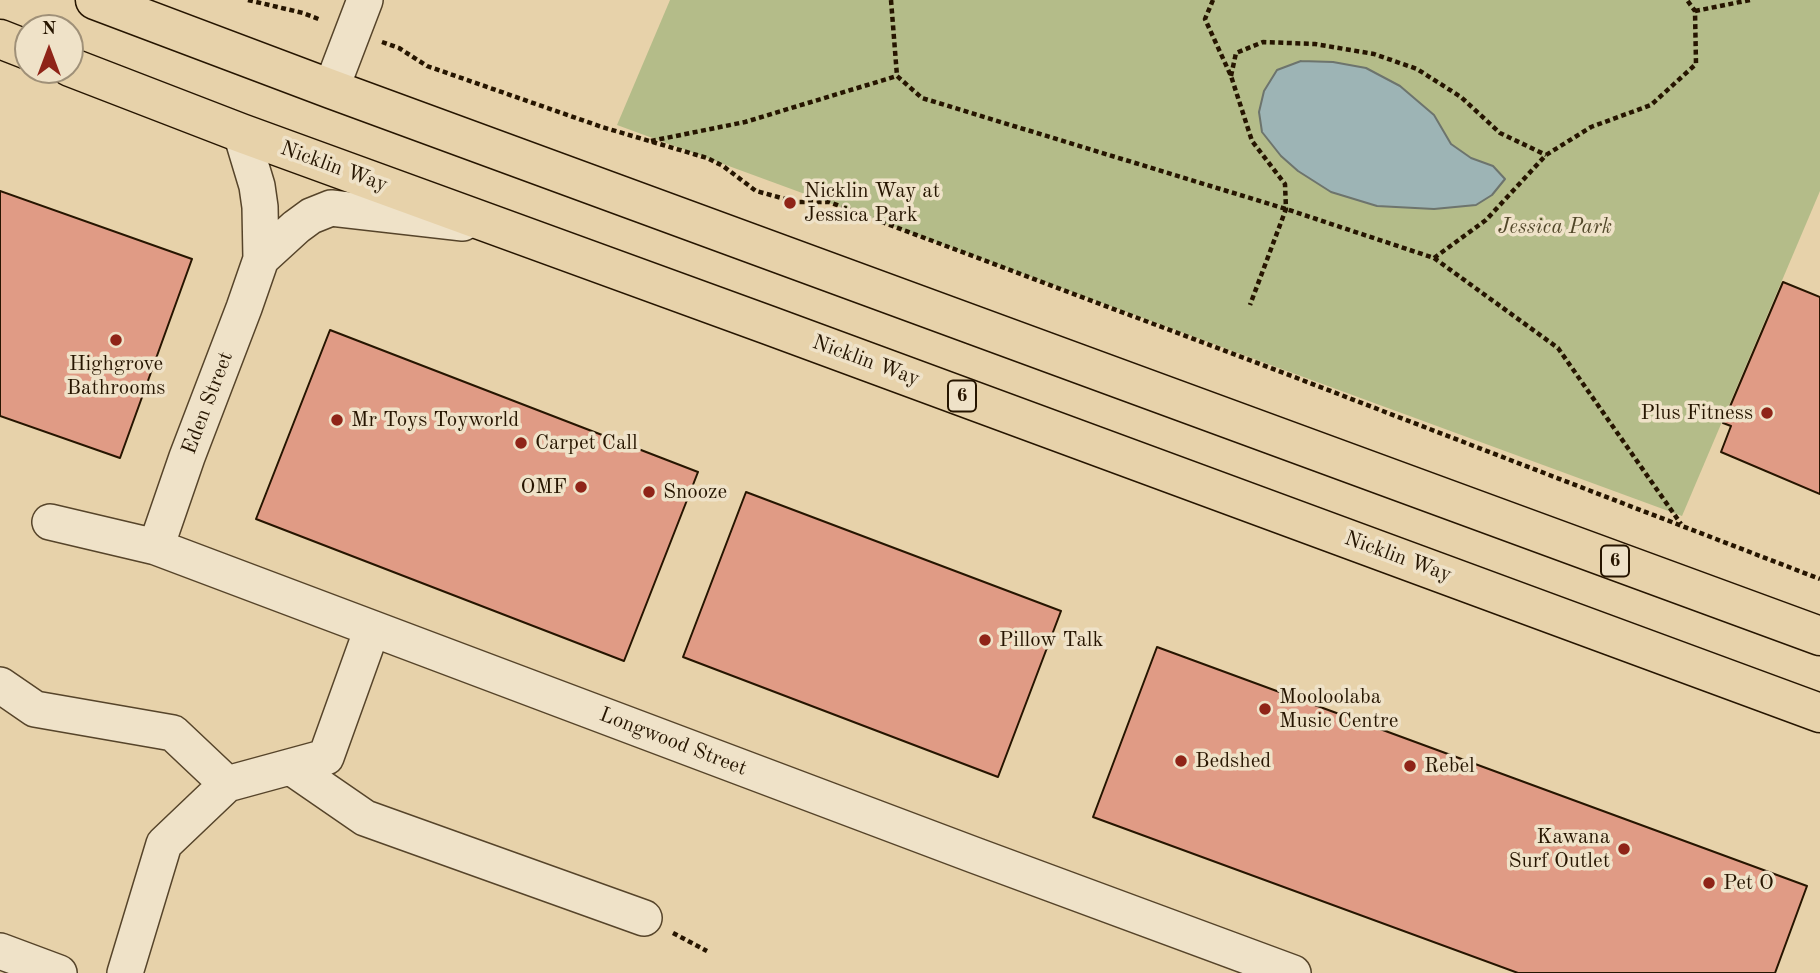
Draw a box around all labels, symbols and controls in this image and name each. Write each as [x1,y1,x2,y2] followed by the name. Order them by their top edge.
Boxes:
[14,14,84,84] north arrow
[42,20,56,39] text: N
[277,136,391,198] street label: Nicklin Way
[804,178,940,228] place label: Nicklin Way at Jessica Park
[782,195,798,211] marker: Nicklin Way at Jessica Park
[1498,214,1612,240] park label: Jessica Park
[809,330,923,392] street label: Nicklin Way
[108,332,124,348] marker: Highgrove Bathrooms
[177,348,239,458] street label: Eden Street
[67,351,165,401] place label: Highgrove Bathrooms
[948,380,976,412] road number: 6
[1640,400,1753,426] place label: Plus Fitness
[1759,405,1775,421] marker: Plus Fitness
[351,407,519,433] place label: Mr Toys Toyworld
[329,412,345,428] marker: Mr Toys Toyworld
[535,430,638,456] place label: Carpet Call
[513,435,529,451] marker: Carpet Call
[521,474,567,500] place label: OMF
[573,479,589,495] marker: OMF
[663,479,727,505] place label: Snooze
[641,484,657,500] marker: Snooze
[1341,526,1455,588] street label: Nicklin Way
[1601,546,1629,576] road number: 6
[999,627,1103,653] place label: Pillow Talk
[977,632,993,648] marker: Pillow Talk
[1279,684,1398,734] place label: Mooloolaba Music Centre
[1257,701,1273,717] marker: Mooloolaba Music Centre
[596,702,750,782] street label: Longwood Street
[1195,748,1271,774] place label: Bedshed
[1173,753,1189,769] marker: Bedshed
[1424,753,1475,779] place label: Rebel
[1402,758,1418,774] marker: Rebel
[1508,824,1610,874] place label: Kawana Surf Outlet
[1616,841,1632,857] marker: Kawana Surf Outlet
[1723,870,1774,896] place label: Pet O
[1701,875,1717,891] marker: Pet O

